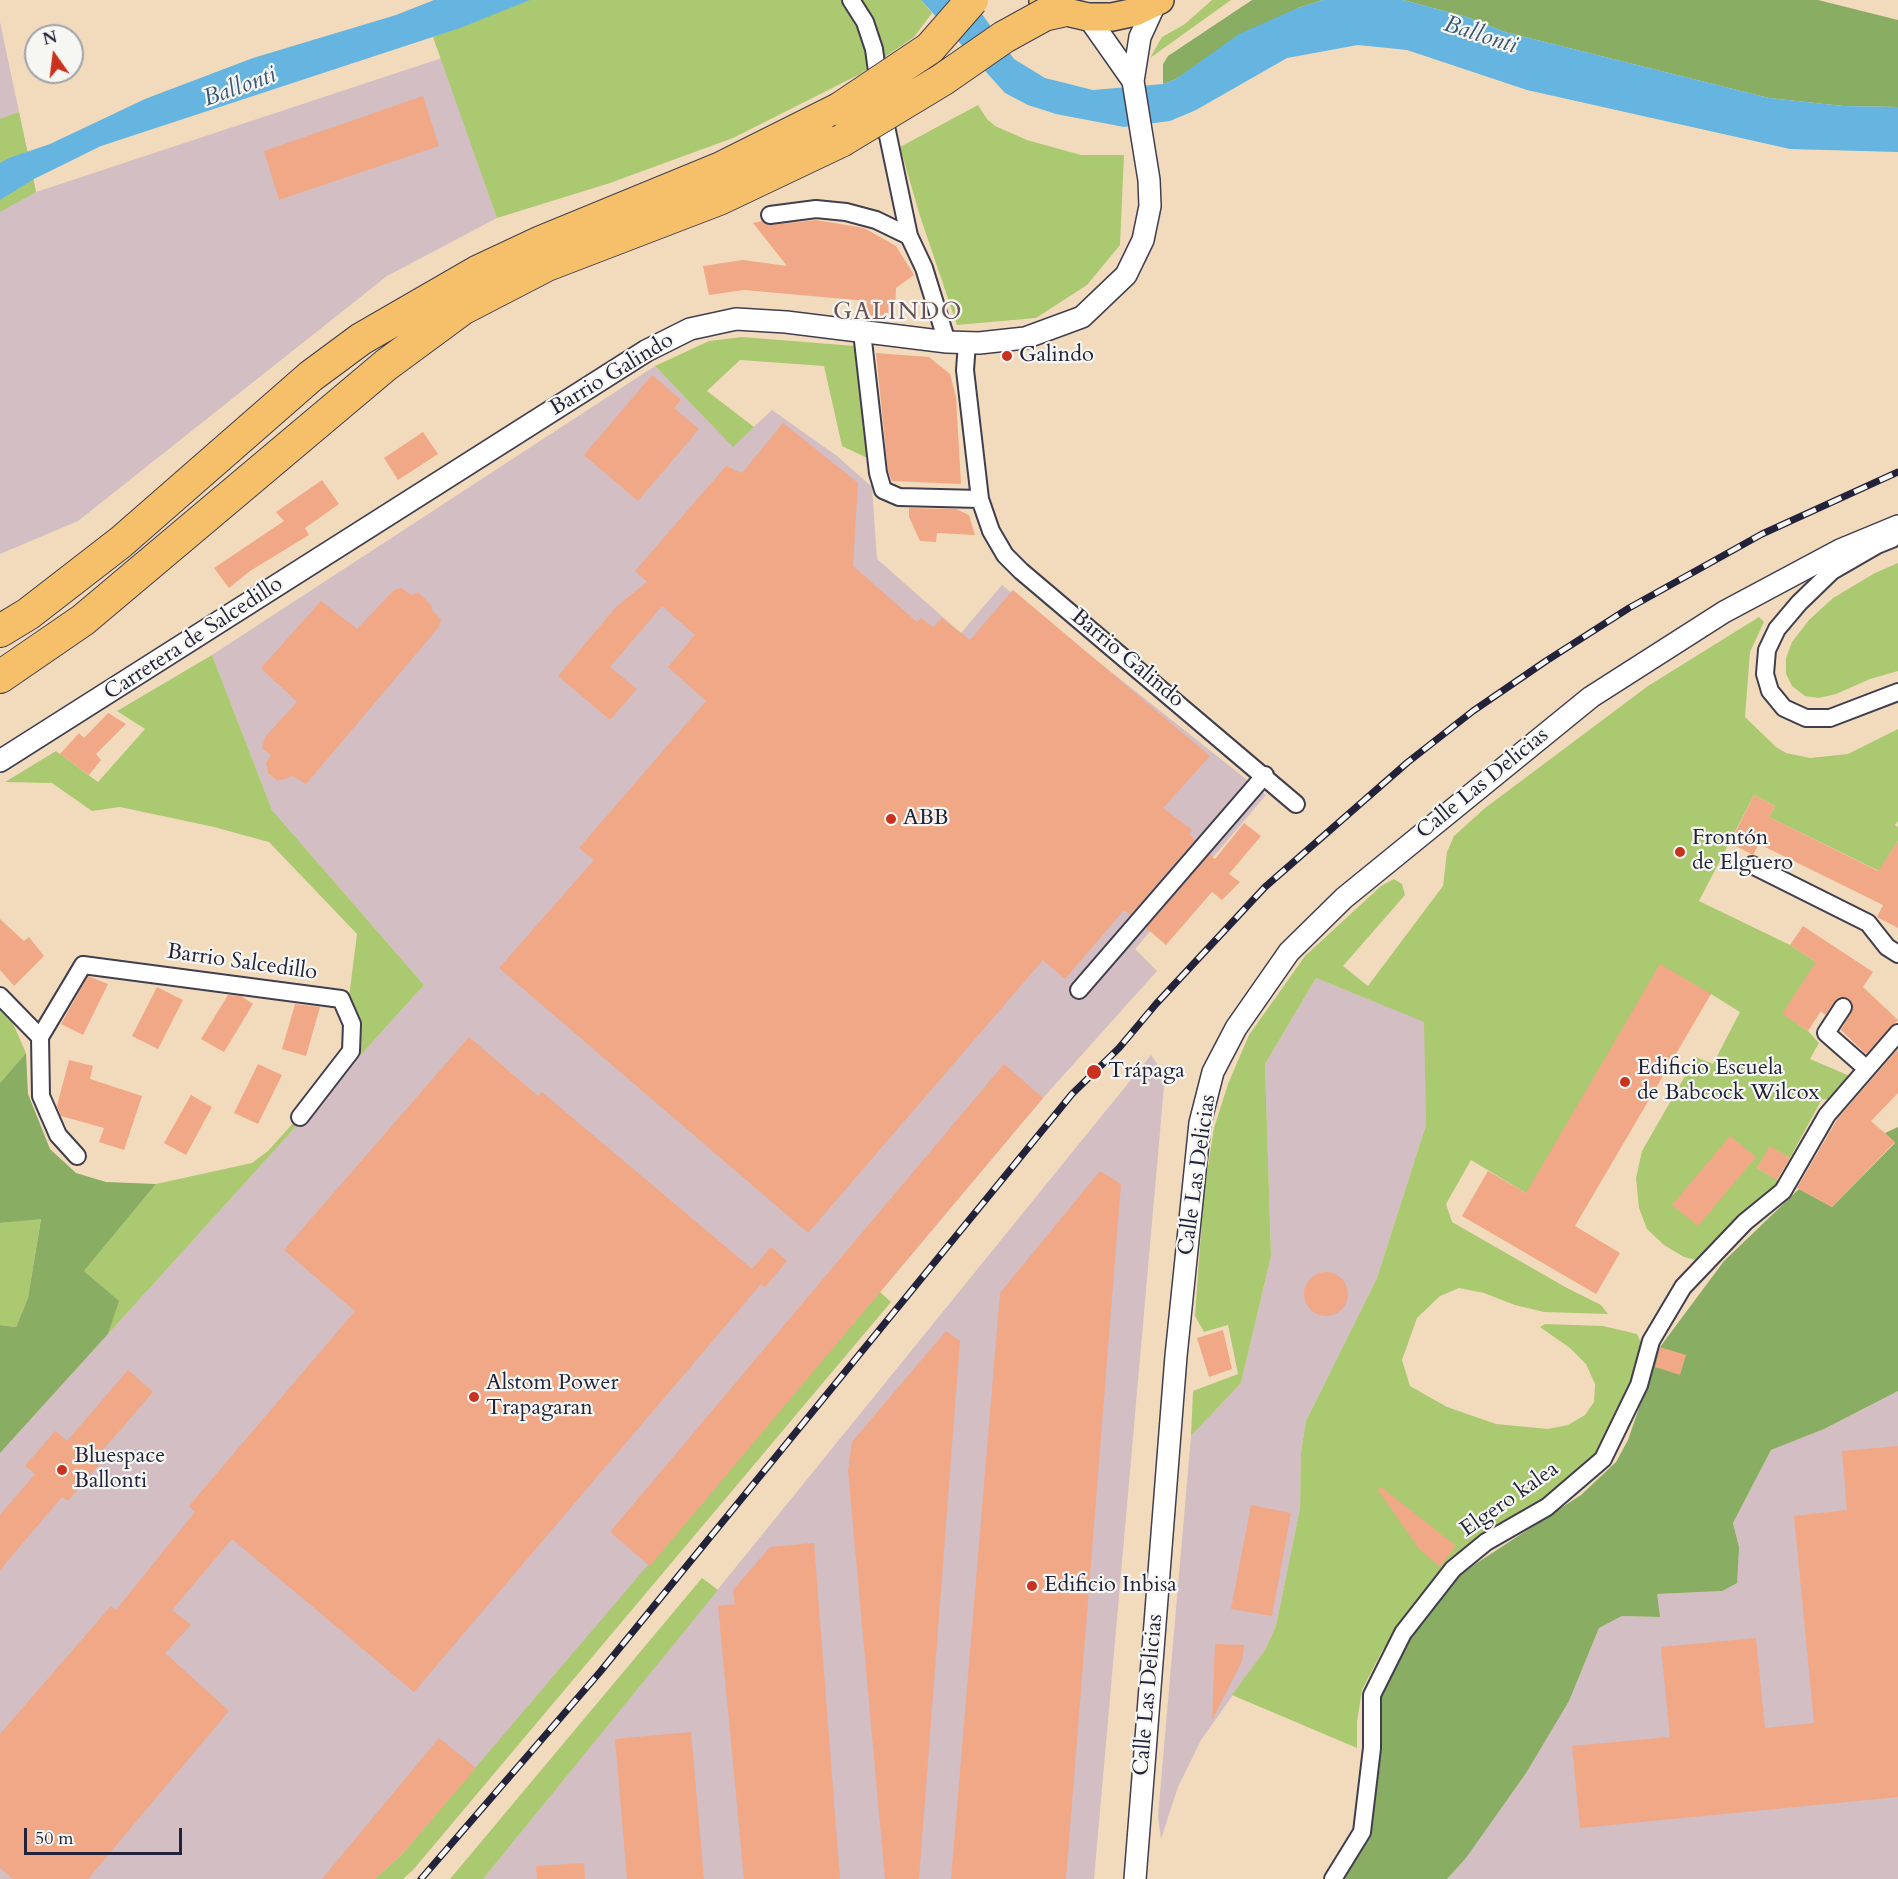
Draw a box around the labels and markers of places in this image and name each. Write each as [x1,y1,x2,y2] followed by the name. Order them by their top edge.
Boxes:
[1019,343,1094,369] place label: Galindo
[1000,349,1014,363] marker: Galindo
[903,806,949,832] place label: ABB
[884,812,898,826] marker: ABB
[1692,826,1793,878] place label: Frontón de Elguero
[1673,845,1687,859] marker: Frontón de Elguero
[1637,1056,1819,1108] place label: Edificio Escuela de Babcock Wilcox
[1108,1059,1185,1085] place label: Trápaga
[1085,1063,1103,1081] marker: Trápaga
[1618,1075,1632,1089] marker: Edificio Escuela de Babcock Wilcox
[486,1371,619,1422] place label: Alstom Power Trapagaran
[467,1390,481,1404] marker: Alstom Power Trapagaran
[74,1444,165,1496] place label: Bluespace Ballonti
[55,1463,69,1477] marker: Bluespace Ballonti
[1044,1573,1177,1599] place label: Edificio Inbisa
[1025,1579,1039,1593] marker: Edificio Inbisa

